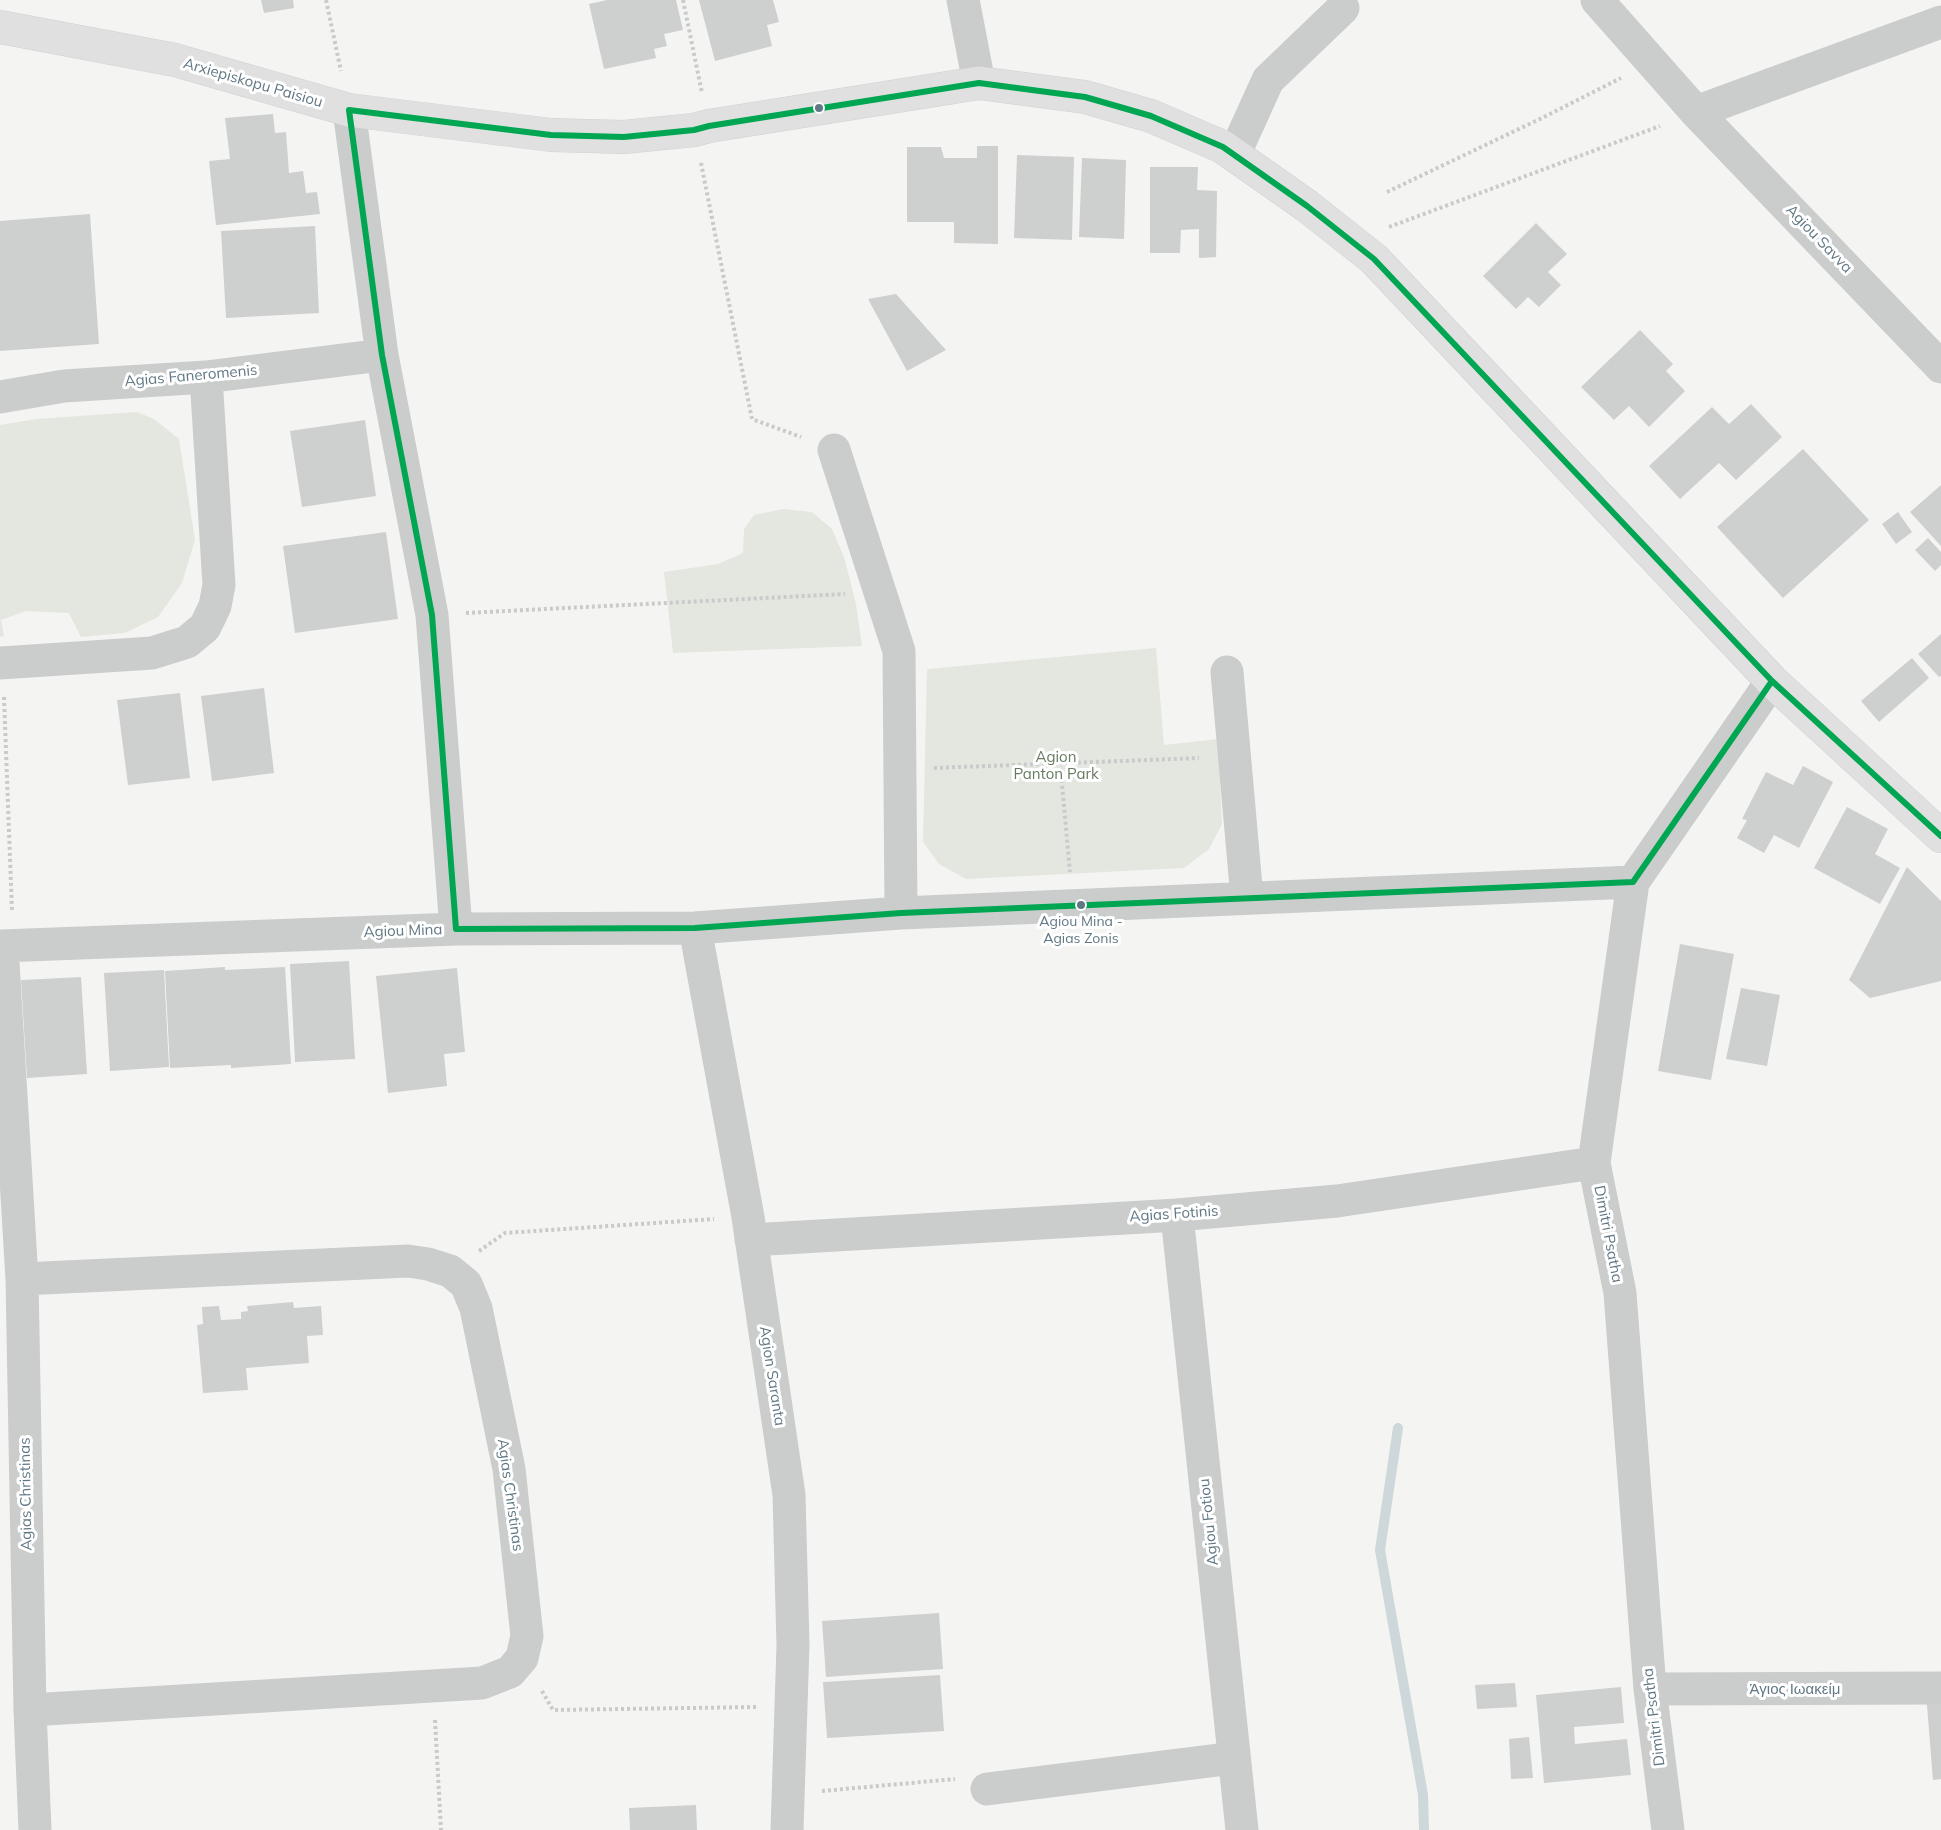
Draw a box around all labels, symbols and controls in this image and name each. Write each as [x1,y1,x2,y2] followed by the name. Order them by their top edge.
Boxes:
[181,54,325,112] street label: Arxiepiskopu Paisiou
[813,102,825,114] unlabelled marker
[1782,201,1856,277] street label: Agiou Savva
[124,361,258,391] street label: Agias Faneromenis
[1013,748,1099,783] park label: Agion Panton Park
[1075,899,1087,911] marker: Agiou Mina - Agias Zonis
[1039,914,1123,946] place label: Agiou Mina - Agias Zonis
[363,921,443,941] street label: Agiou Mina
[1590,1184,1626,1284] street label: Dimitri Psatha
[1129,1202,1219,1226] street label: Agias Fotinis
[755,1325,789,1427] street label: Agion Saranta
[16,1437,36,1551] street label: Agias Christinas
[493,1438,527,1552] street label: Agias Christinas
[1195,1478,1223,1566] street label: Agiou Fotiou
[1639,1667,1669,1767] street label: Dimitri Psatha
[1750,1680,1840,1698] street label: Άγιος Ιωακείμ

